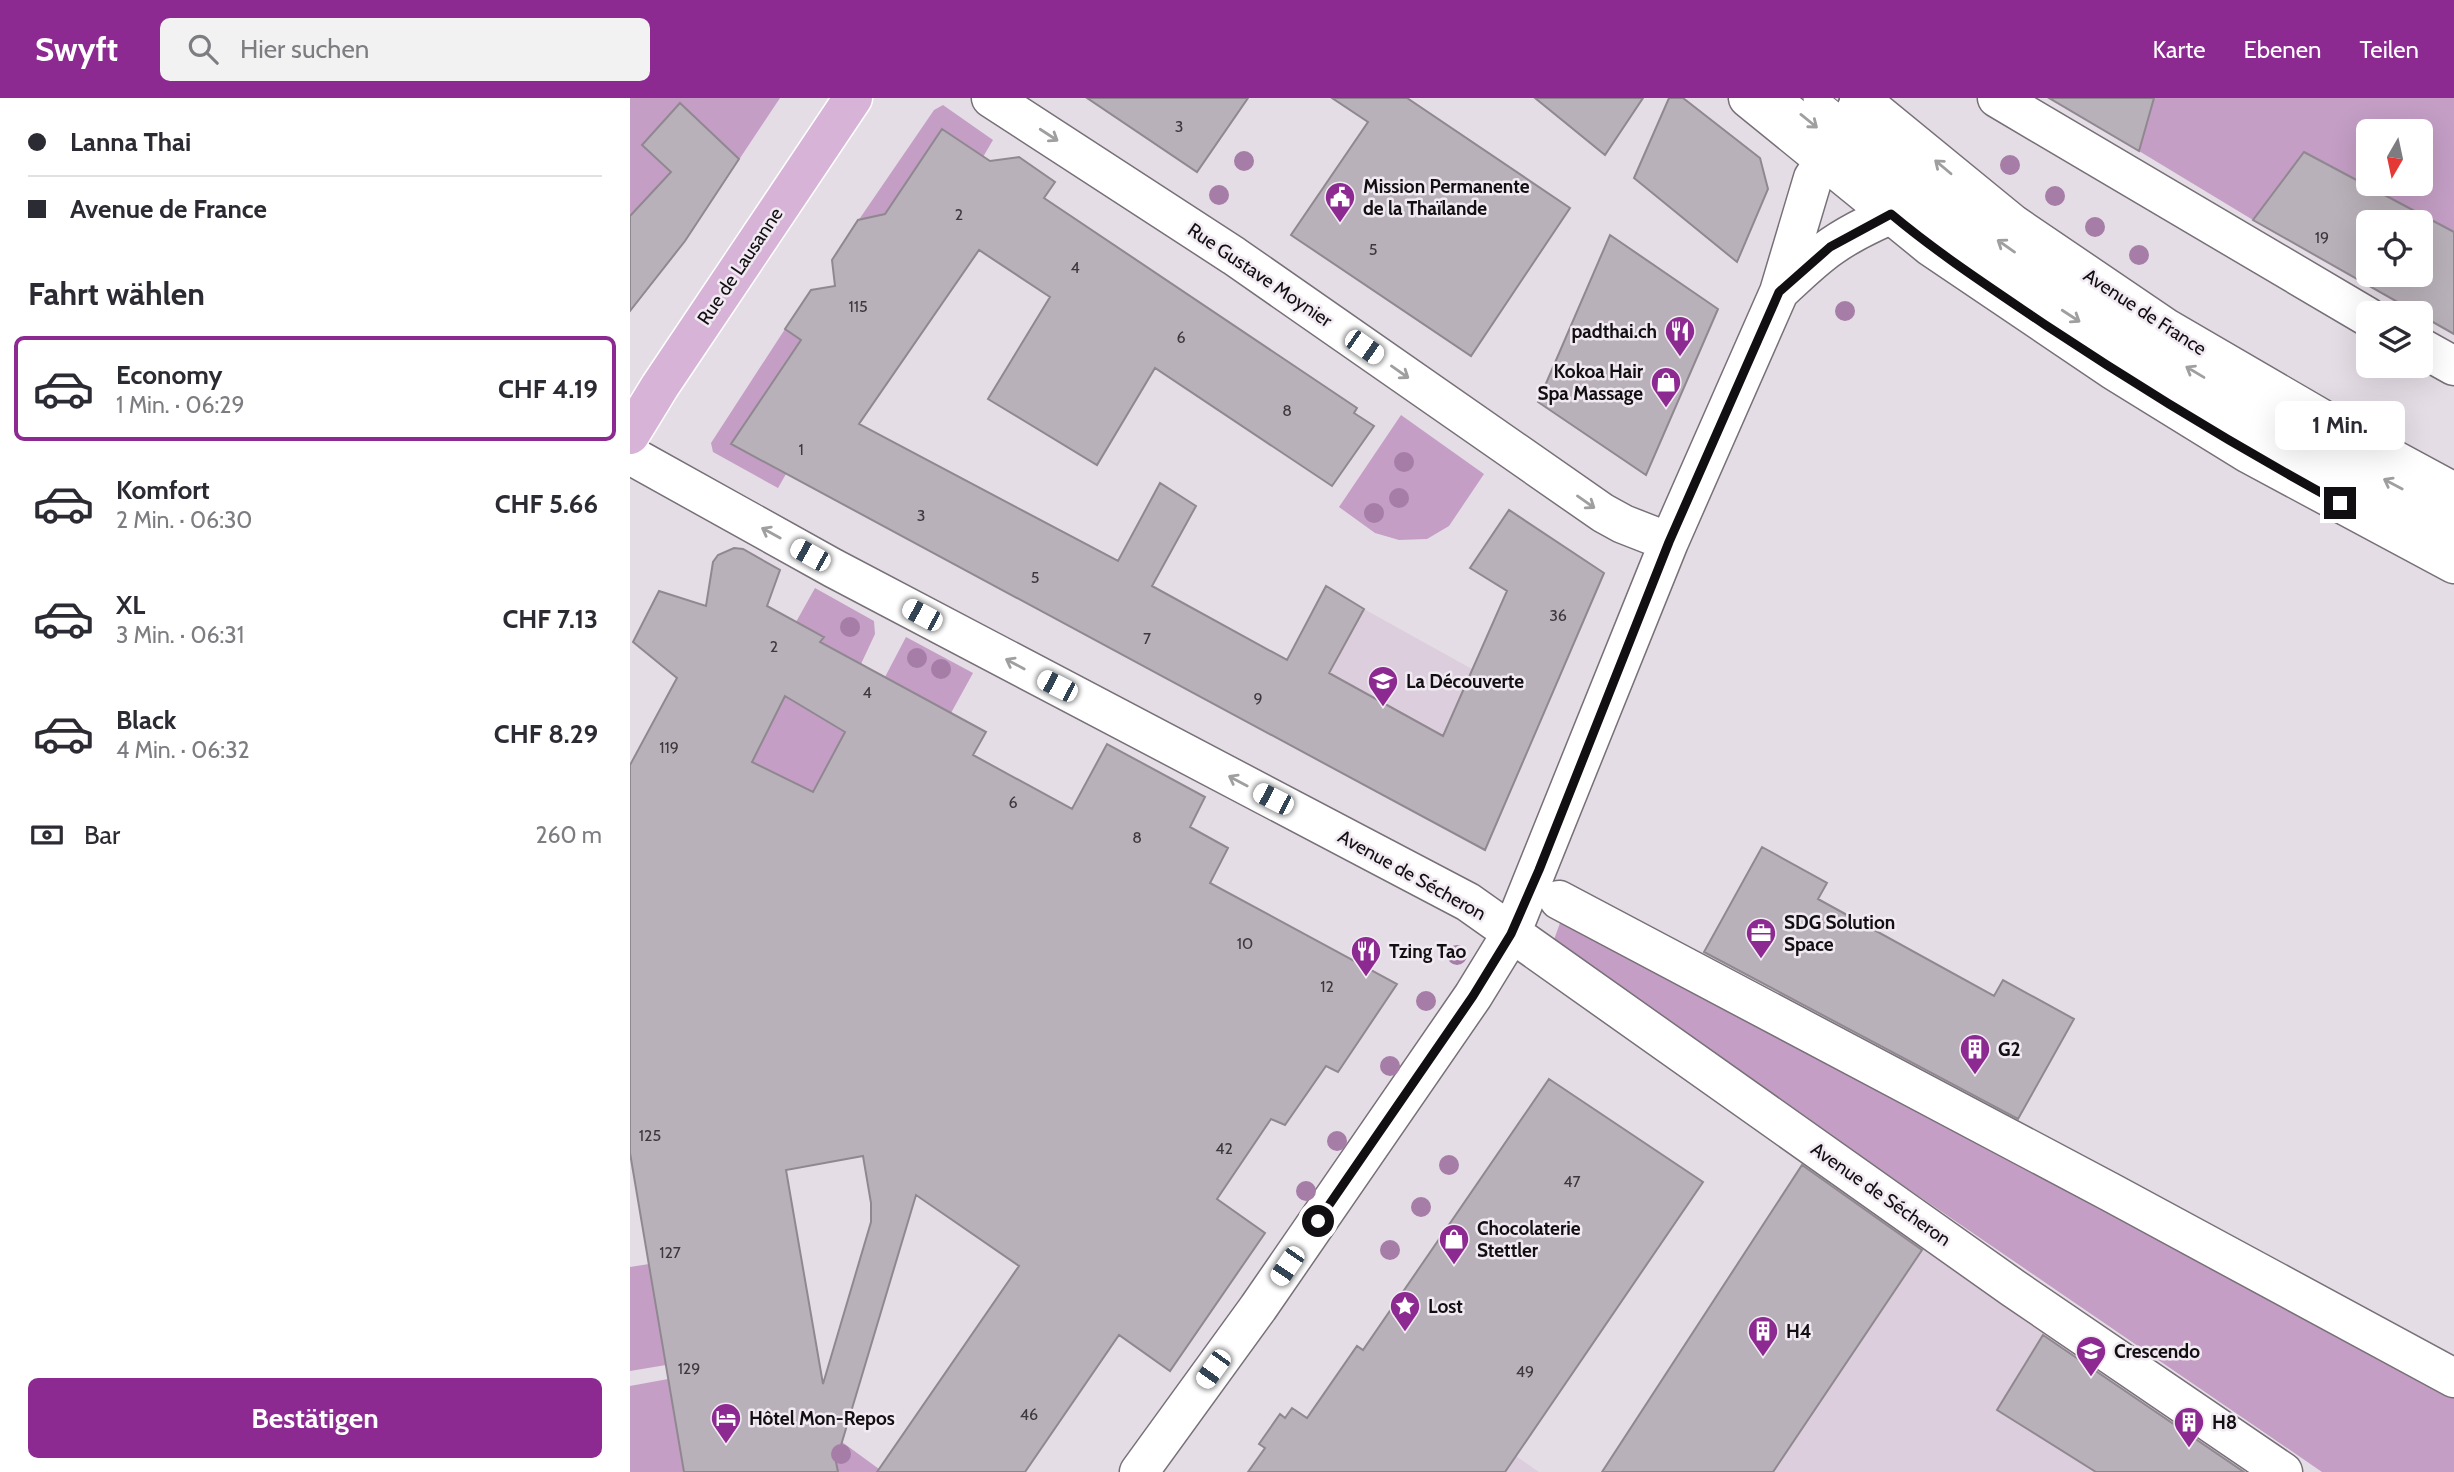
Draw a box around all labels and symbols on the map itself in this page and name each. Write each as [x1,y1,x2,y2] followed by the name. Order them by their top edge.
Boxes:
[1799,113,1817,128] one-way arrow
[1175,117,1183,136] house number: 3
[2356,119,2432,196] north arrow
[1038,129,1058,143] one-way arrow
[1934,159,1952,175] one-way arrow
[1363,175,1530,220] place label: Mission Permanente de la Thaïlande
[1323,180,1357,224] public building icon: Mission Permanente de la Thaïlande
[692,203,788,329] street label: Rue de Lausanne
[955,205,963,224] house number: 2
[1183,218,1337,332] street label: Rue Gustave Moynier
[2315,228,2329,247] house number: 19
[1997,239,2016,253] one-way arrow
[1369,240,1377,259] house number: 5
[1070,258,1080,277] house number: 4
[2079,264,2211,360] street label: Avenue de France
[848,297,868,316] house number: 115
[2060,309,2080,323] one-way arrow
[1663,314,1697,358] restaurant icon: padthai.ch
[1571,320,1657,343] place label: padthai.ch
[1341,326,1388,368] car
[1176,328,1186,347] house number: 6
[1538,360,1644,405] place label: Kokoa Hair Spa Massage
[2186,364,2206,378] one-way arrow
[1390,365,1409,379] one-way arrow
[1649,365,1683,409] shop icon: Kokoa Hair Spa Massage
[1282,401,1292,420] house number: 8
[2275,402,2405,450] callout: 1 Min.
[798,440,804,459] house number: 1
[2383,477,2404,490] one-way arrow
[2324,487,2356,519] route end
[1576,495,1595,509] one-way arrow
[917,506,925,525] house number: 3
[761,526,782,539] one-way arrow
[787,536,834,574] car
[1031,568,1039,587] house number: 5
[899,596,946,634] car
[1549,606,1567,625] house number: 36
[1143,629,1151,648] house number: 7
[770,637,778,656] house number: 2
[1005,657,1026,670] one-way arrow
[1366,664,1400,708] school or university icon: La Découverte
[1034,667,1081,705] car
[1406,670,1524,693] place label: La Découverte
[862,683,872,702] house number: 4
[1253,689,1263,708] house number: 9
[659,738,679,757] house number: 119
[1228,773,1249,787] one-way arrow
[1250,780,1297,818] car
[1008,793,1018,812] house number: 6
[1334,825,1490,925] street label: Avenue de Sécheron
[1132,828,1142,847] house number: 8
[1784,911,1895,956] place label: SDG Solution Space
[1744,916,1778,960] office icon: SDG Solution Space
[1237,934,1253,953] house number: 10
[1349,934,1383,978] restaurant icon: Tzing Tao
[1389,940,1466,963] place label: Tzing Tao
[1320,977,1334,996] house number: 12
[1958,1032,1992,1076] building icon: G2
[1998,1038,2021,1061] place label: G2
[639,1126,661,1145] house number: 125
[1807,1137,1955,1251] street label: Avenue de Sécheron
[1215,1139,1233,1158] house number: 42
[1563,1172,1581,1191] house number: 47
[1302,1205,1334,1237] route start
[1477,1217,1581,1262] place label: Chocolaterie Stettler
[1437,1222,1471,1266] shop icon: Chocolaterie Stettler
[659,1243,681,1262] house number: 127
[1267,1243,1308,1289] car
[1388,1289,1422,1333] place icon: Lost
[1428,1295,1463,1318] place label: Lost
[1746,1314,1780,1358] building icon: H4
[1786,1320,1812,1343] place label: H4
[2074,1334,2108,1378] school or university icon: Crescendo
[2114,1340,2200,1363] place label: Crescendo
[1193,1346,1234,1392] car
[678,1359,700,1378] house number: 129
[1516,1362,1534,1381] house number: 49
[709,1401,743,1445] hotel icon: Hôtel Mon-Repos
[1020,1405,1038,1424] house number: 46
[2172,1405,2206,1449] building icon: H8
[749,1407,895,1430] place label: Hôtel Mon-Repos
[2212,1411,2237,1434] place label: H8

